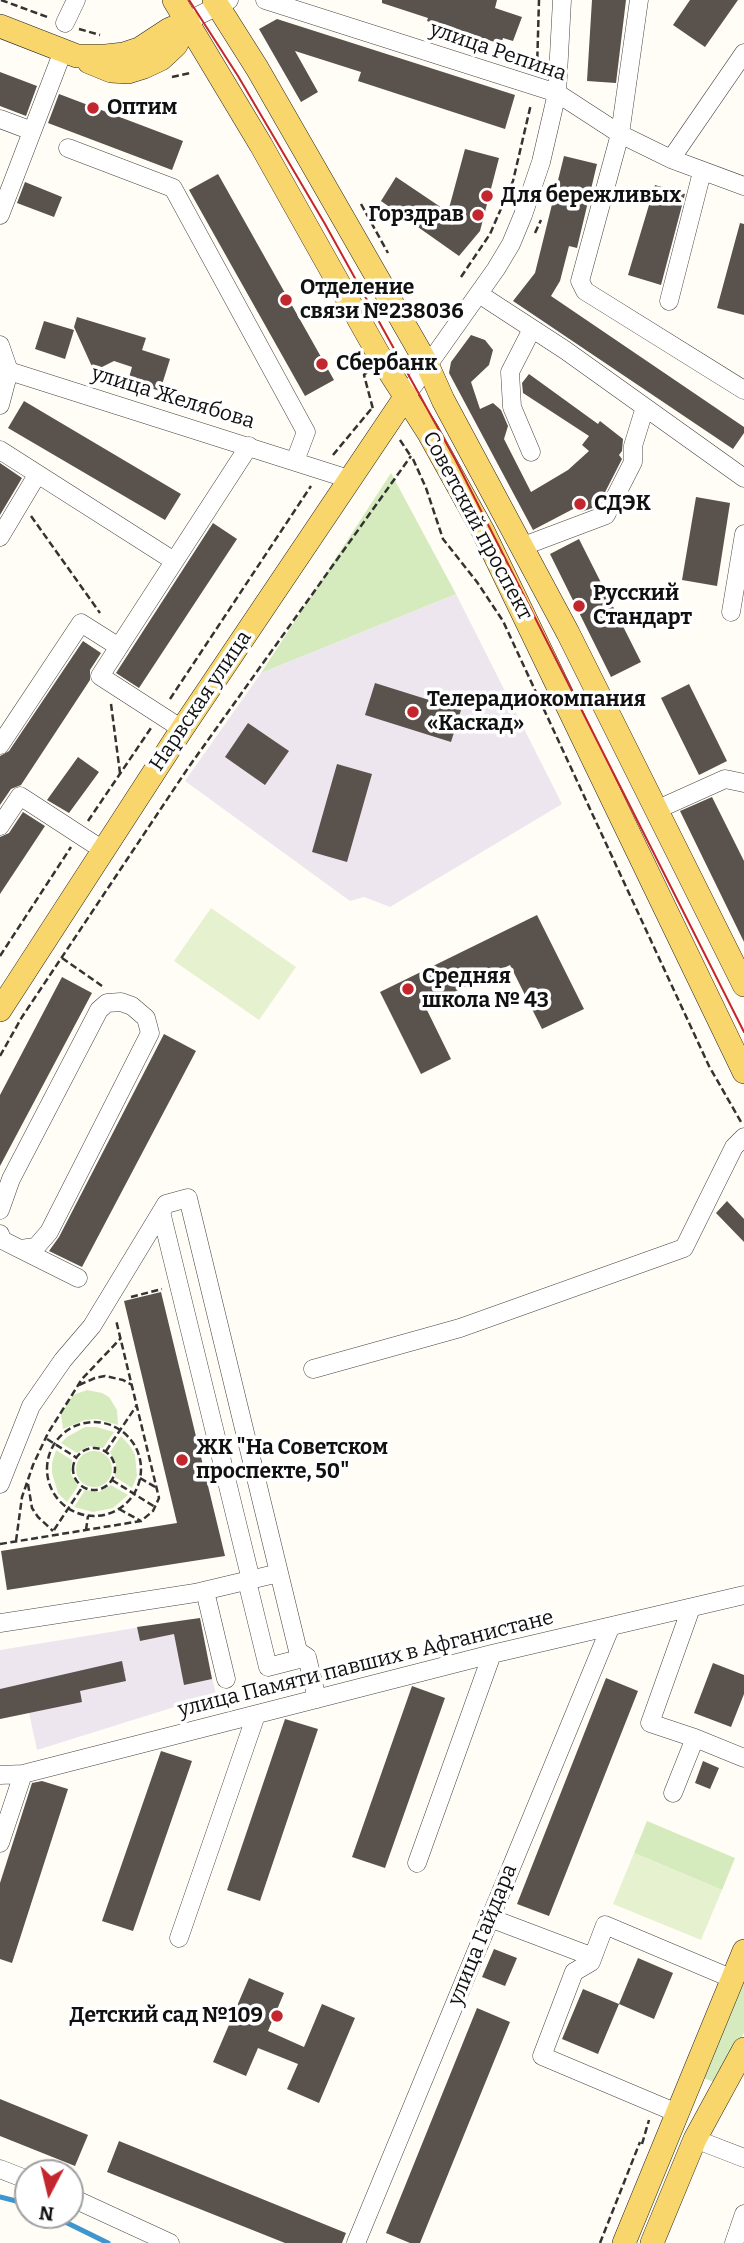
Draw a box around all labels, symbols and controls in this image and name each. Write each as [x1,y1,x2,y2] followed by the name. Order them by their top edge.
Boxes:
[426,17,570,87] street label: улица Репина
[107,95,177,121] place label: Оптим
[85,100,101,116] marker: Оптим
[501,183,681,209] place label: Для бережливых
[479,188,495,204] marker: Для бережливых
[368,202,464,228] place label: Горздрав
[470,207,486,223] marker: Горздрав
[300,275,464,325] place label: Отделение связи №238036
[278,292,294,308] marker: Отделение связи №238036
[336,351,437,377] place label: Сбербанк
[314,356,330,372] marker: Сбербанк
[88,361,258,435] street label: улица Желябова
[417,427,537,625] street label: Советский проспект
[594,491,651,517] place label: СДЭК
[572,496,588,512] marker: СДЭК
[593,581,692,631] place label: Русский Стандарт
[571,598,587,614] marker: Русский Стандарт
[145,626,257,776] street label: Нарвская улица
[427,687,646,737] place label: Телерадиокомпания «Каскад»
[405,704,421,720] marker: Телерадиокомпания «Каскад»
[422,964,549,1014] place label: Средняя школа № 43
[400,981,416,997] marker: Средняя школа № 43
[196,1435,388,1485] place label: ЖК "На Советском проспекте, 50"
[174,1452,190,1468] marker: ЖК "На Советском проспекте, 50"
[176,1605,556,1723] street label: улица Памяти павших в Афганистане
[443,1861,523,2009] street label: улица Гайдара
[70,2003,263,2029] place label: Детский сад №109
[269,2008,285,2024] marker: Детский сад №109
[14,2159,84,2229] north arrow
[38,2201,55,2226] text: N

